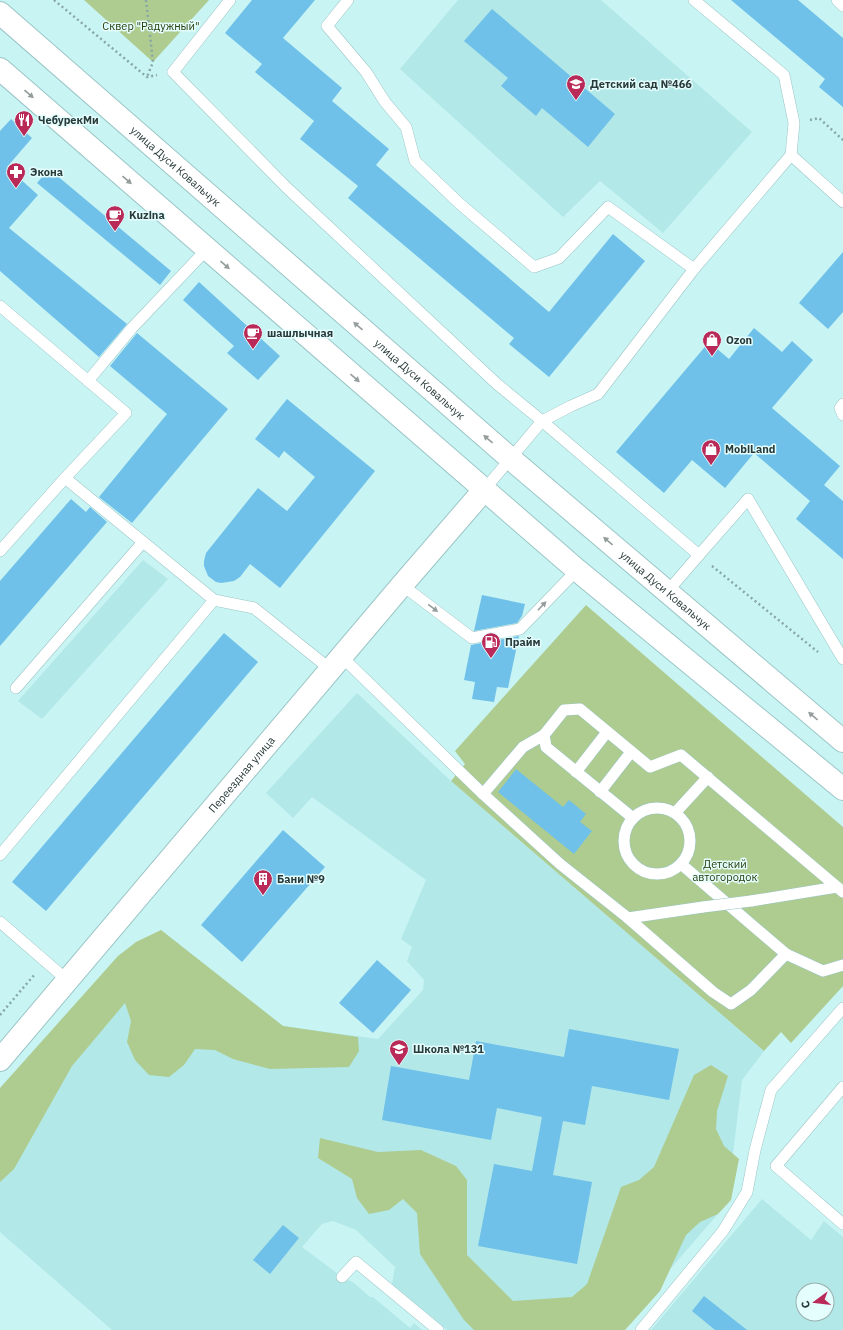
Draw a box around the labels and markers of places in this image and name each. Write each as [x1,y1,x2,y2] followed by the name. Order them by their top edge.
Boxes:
[565,73,587,101] school or university icon: Детский сад №466
[590,77,692,91] place label: Детский сад №466
[13,109,35,137] restaurant icon: ЧебурекМи
[38,113,99,127] place label: ЧебурекМи
[5,161,27,189] pharmacy icon: Экона
[30,165,63,179] place label: Экона
[104,204,126,232] cafe icon: Kuzina
[129,208,165,222] place label: Kuzina
[242,322,264,350] cafe icon: шашлычная
[267,326,333,340] place label: шашлычная
[701,329,723,357] shop icon: Ozon
[726,333,752,347] place label: Ozon
[700,438,722,466] shop icon: MobiLand
[725,442,775,456] place label: MobiLand
[480,631,502,659] fuel station icon: Прайм
[505,635,540,649] place label: Прайм
[252,868,274,896] building icon: Бани №9
[277,872,325,886] place label: Бани №9
[388,1038,410,1066] school or university icon: Школа №131
[413,1042,484,1056] place label: Школа №131

